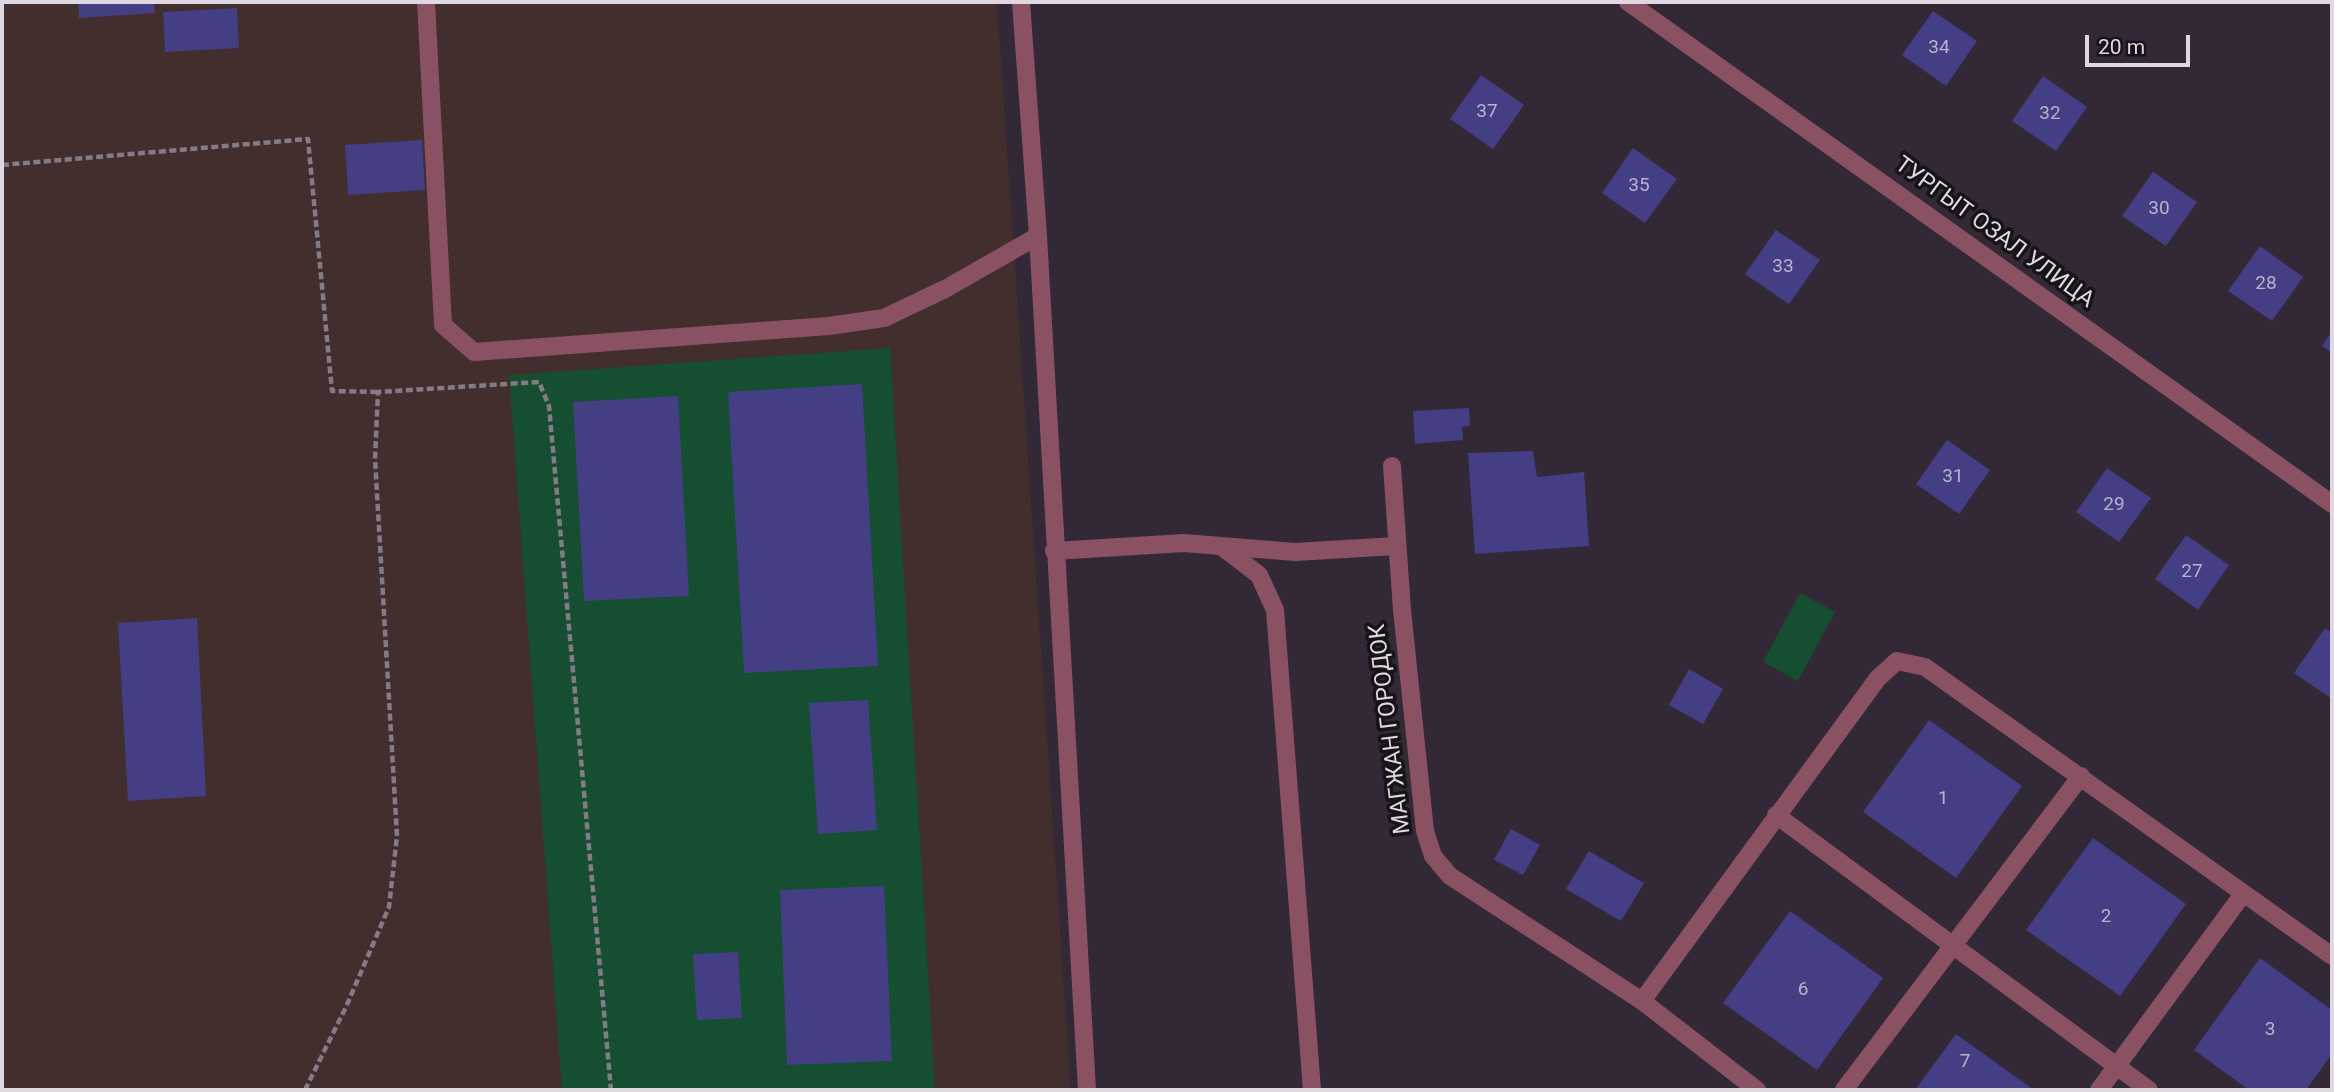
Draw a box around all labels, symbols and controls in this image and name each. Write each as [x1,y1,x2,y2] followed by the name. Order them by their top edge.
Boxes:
[2089,21,2194,65] scale bar
[2098,35,2145,59] text: 20 m
[1928,37,1950,59] house number: 34
[1476,101,1498,123] house number: 37
[2039,103,2061,125] house number: 32
[1889,151,2099,315] street label: ТУРГЫТ ОЗАЛ УЛИЦА
[1628,175,1650,197] house number: 35
[2148,198,2170,220] house number: 30
[1772,256,1794,278] house number: 33
[2255,273,2277,295] house number: 28
[1942,466,1964,488] house number: 31
[2103,494,2125,516] house number: 29
[2181,561,2203,583] house number: 27
[1364,622,1418,836] street label: МАГЖАН ГОРОДОК
[1938,788,1948,810] house number: 1
[2101,906,2111,928] house number: 2
[1798,979,1808,1001] house number: 6
[2265,1019,2275,1041] house number: 3
[1960,1051,1970,1073] house number: 7

